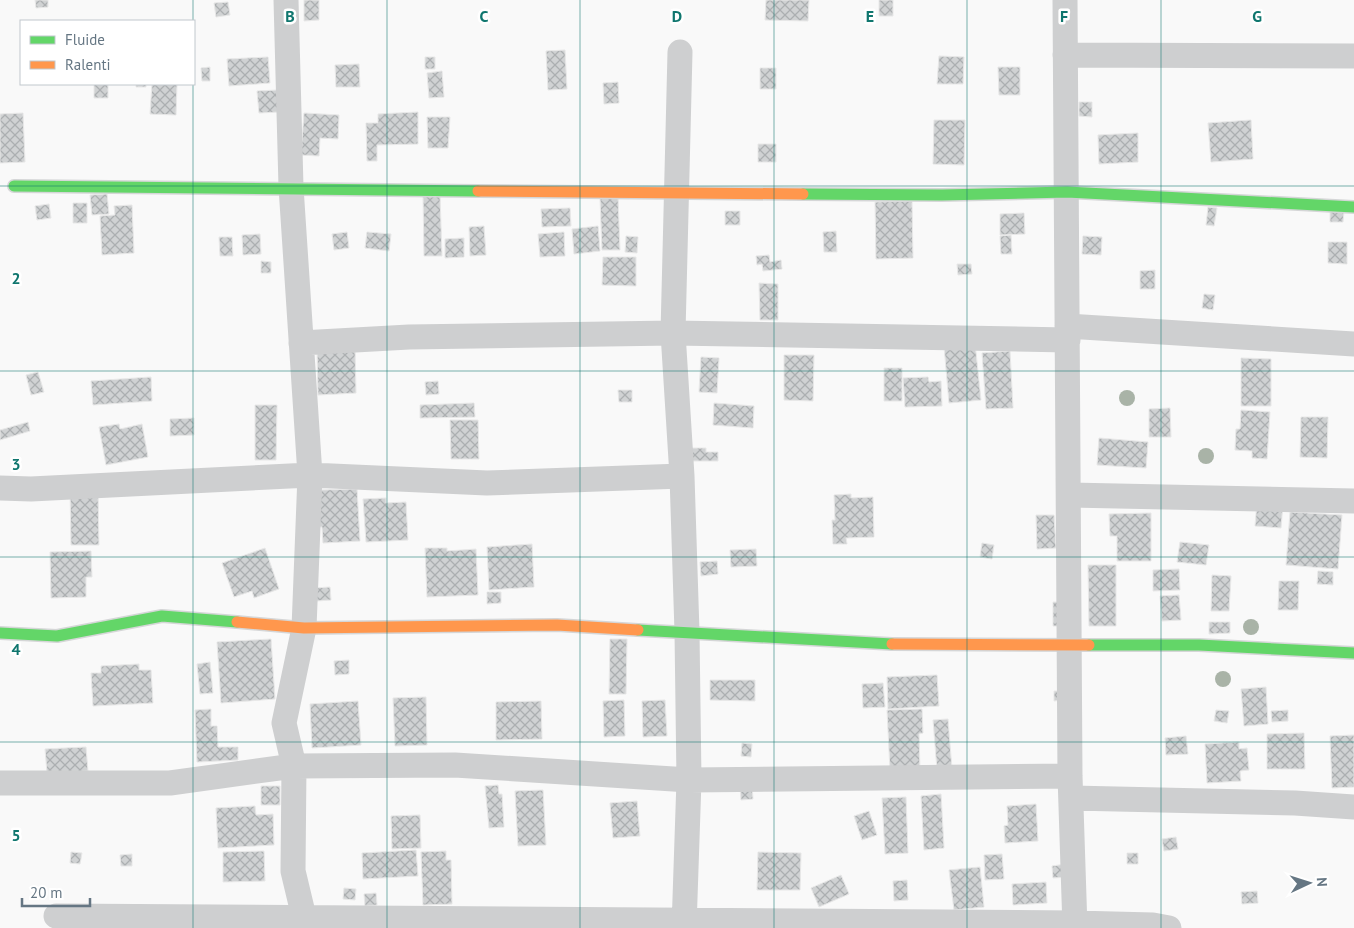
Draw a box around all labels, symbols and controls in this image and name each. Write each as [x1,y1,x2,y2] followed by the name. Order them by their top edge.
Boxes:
[285,6,295,26] text: B
[480,6,489,26] text: C
[672,6,682,26] text: D
[866,6,874,26] text: E
[1060,6,1068,26] text: F
[1252,6,1262,26] text: G
[20,20,195,85] legend
[65,30,105,49] text: Fluide
[65,55,111,74] text: Ralenti
[11,268,21,288] text: 2
[11,454,21,474] text: 3
[11,639,21,659] text: 4
[11,825,21,845] text: 5
[1284,858,1334,908] north arrow
[22,876,90,908] scale bar
[1313,877,1331,887] text: N
[30,883,63,902] text: 20 m

